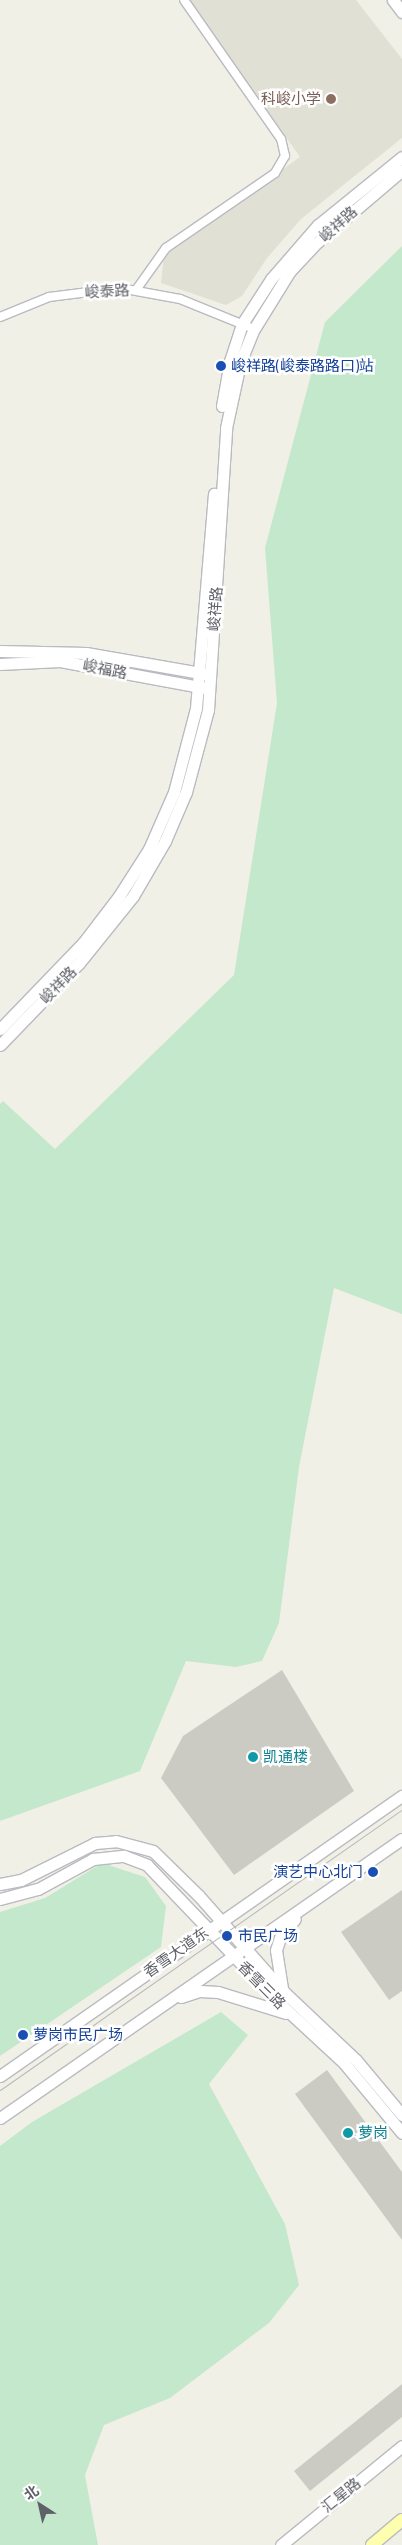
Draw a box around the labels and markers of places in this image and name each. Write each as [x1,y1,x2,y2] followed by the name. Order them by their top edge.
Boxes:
[261,90,321,108] place label: 科峻小学
[325,93,337,105] marker: 科峻小学
[231,357,374,375] place label: 峻祥路(峻泰路路口)站
[215,360,227,372] marker: 峻祥路(峻泰路路口)站
[263,1748,308,1766] place label: 凯通楼
[247,1751,259,1763] marker: 凯通楼
[273,1863,363,1881] place label: 演艺中心北门
[367,1866,379,1878] marker: 演艺中心北门
[238,1927,298,1945] place label: 市民广场
[220,1929,234,1943] marker: 市民广场
[33,2026,123,2044] place label: 萝岗市民广场
[17,2029,29,2041] marker: 萝岗市民广场
[358,2124,388,2142] place label: 萝岗
[342,2127,354,2139] marker: 萝岗

